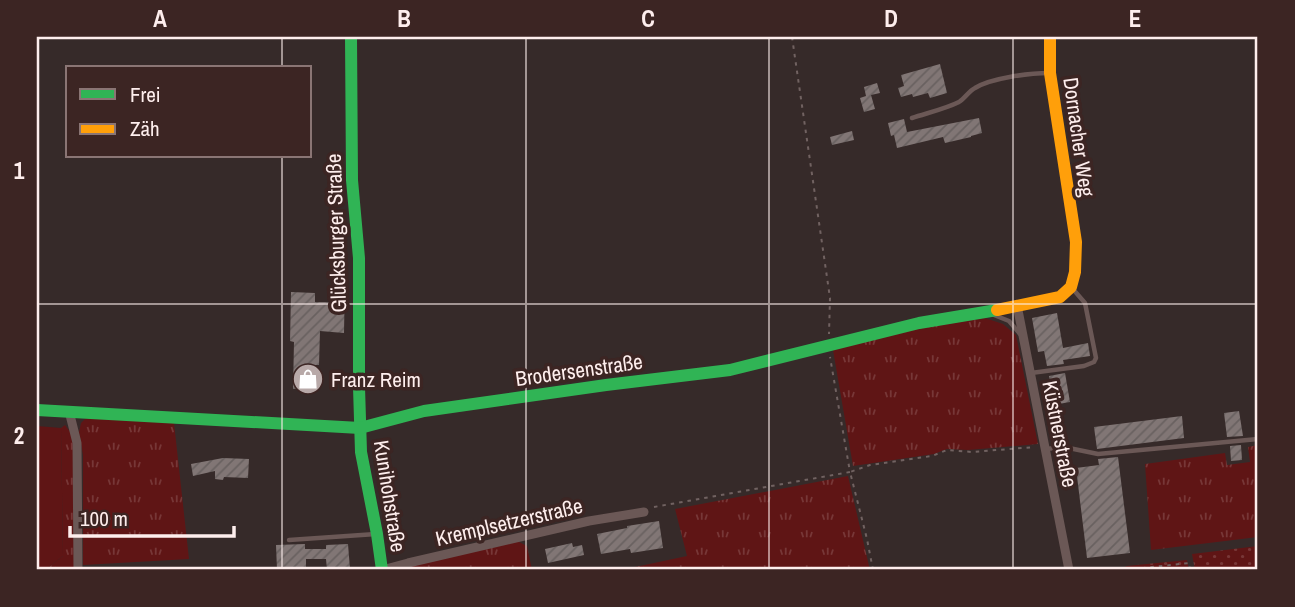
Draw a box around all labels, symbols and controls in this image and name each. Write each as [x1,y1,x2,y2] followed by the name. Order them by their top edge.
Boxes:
[153,3,167,34] text: A
[397,3,411,34] text: B
[641,3,655,34] text: C
[884,3,898,34] text: D
[1129,3,1141,34] text: E
[66,66,312,158] legend
[1056,75,1102,199] street label: Dornacher Weg
[130,80,161,109] text: Frei
[130,114,160,143] text: Zäh
[319,153,353,313] street label: Glücksburger Straße
[14,155,25,186] text: 1
[513,347,645,393] street label: Brodersenstraße
[291,362,325,396] shop icon: Franz Reim
[331,365,421,394] place label: Franz Reim
[1035,378,1085,490] street label: Küstnerstraße
[14,420,24,451] text: 2
[367,438,413,554] street label: Kunihohstraße
[433,491,585,553] street label: Kremplsetzerstraße
[70,495,234,539] scale bar
[80,504,128,533] text: 100 m

